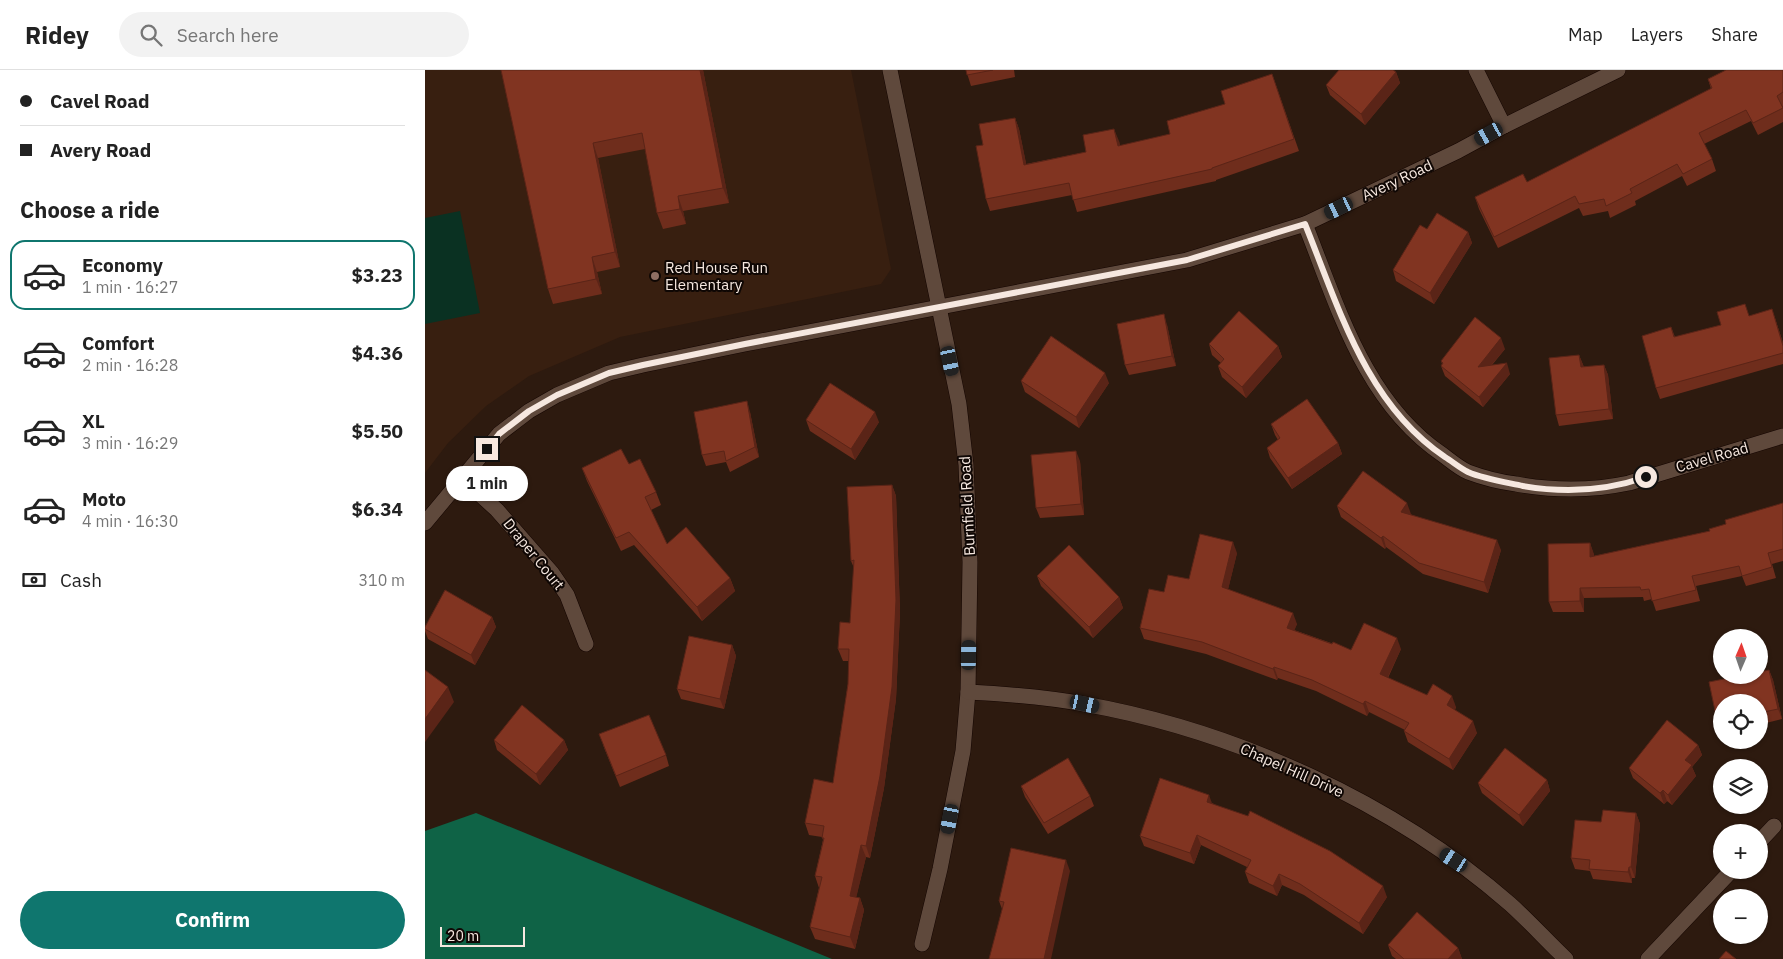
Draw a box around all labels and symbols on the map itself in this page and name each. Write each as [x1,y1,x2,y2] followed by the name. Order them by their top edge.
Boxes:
[1472,120,1505,148] car
[1359,155,1435,205] street label: Avery Road
[1322,195,1355,221] car
[665,258,768,294] place label: Red House Run Elementary
[649,270,661,282] marker: Red House Run Elementary
[939,345,960,377] car
[476,438,498,460] route end
[1673,438,1751,476] street label: Cavel Road
[955,456,979,556] street label: Burnfield Road
[446,466,528,502] callout: 1 min
[1635,466,1657,488] route start
[499,514,569,594] street label: Draper Court
[1713,629,1767,684] north arrow
[961,640,976,670] car
[1068,693,1101,715] car
[1237,739,1347,801] street label: Chapel Hill Drive
[939,803,960,835] car
[1437,846,1470,874] car
[440,924,525,947] scale bar

